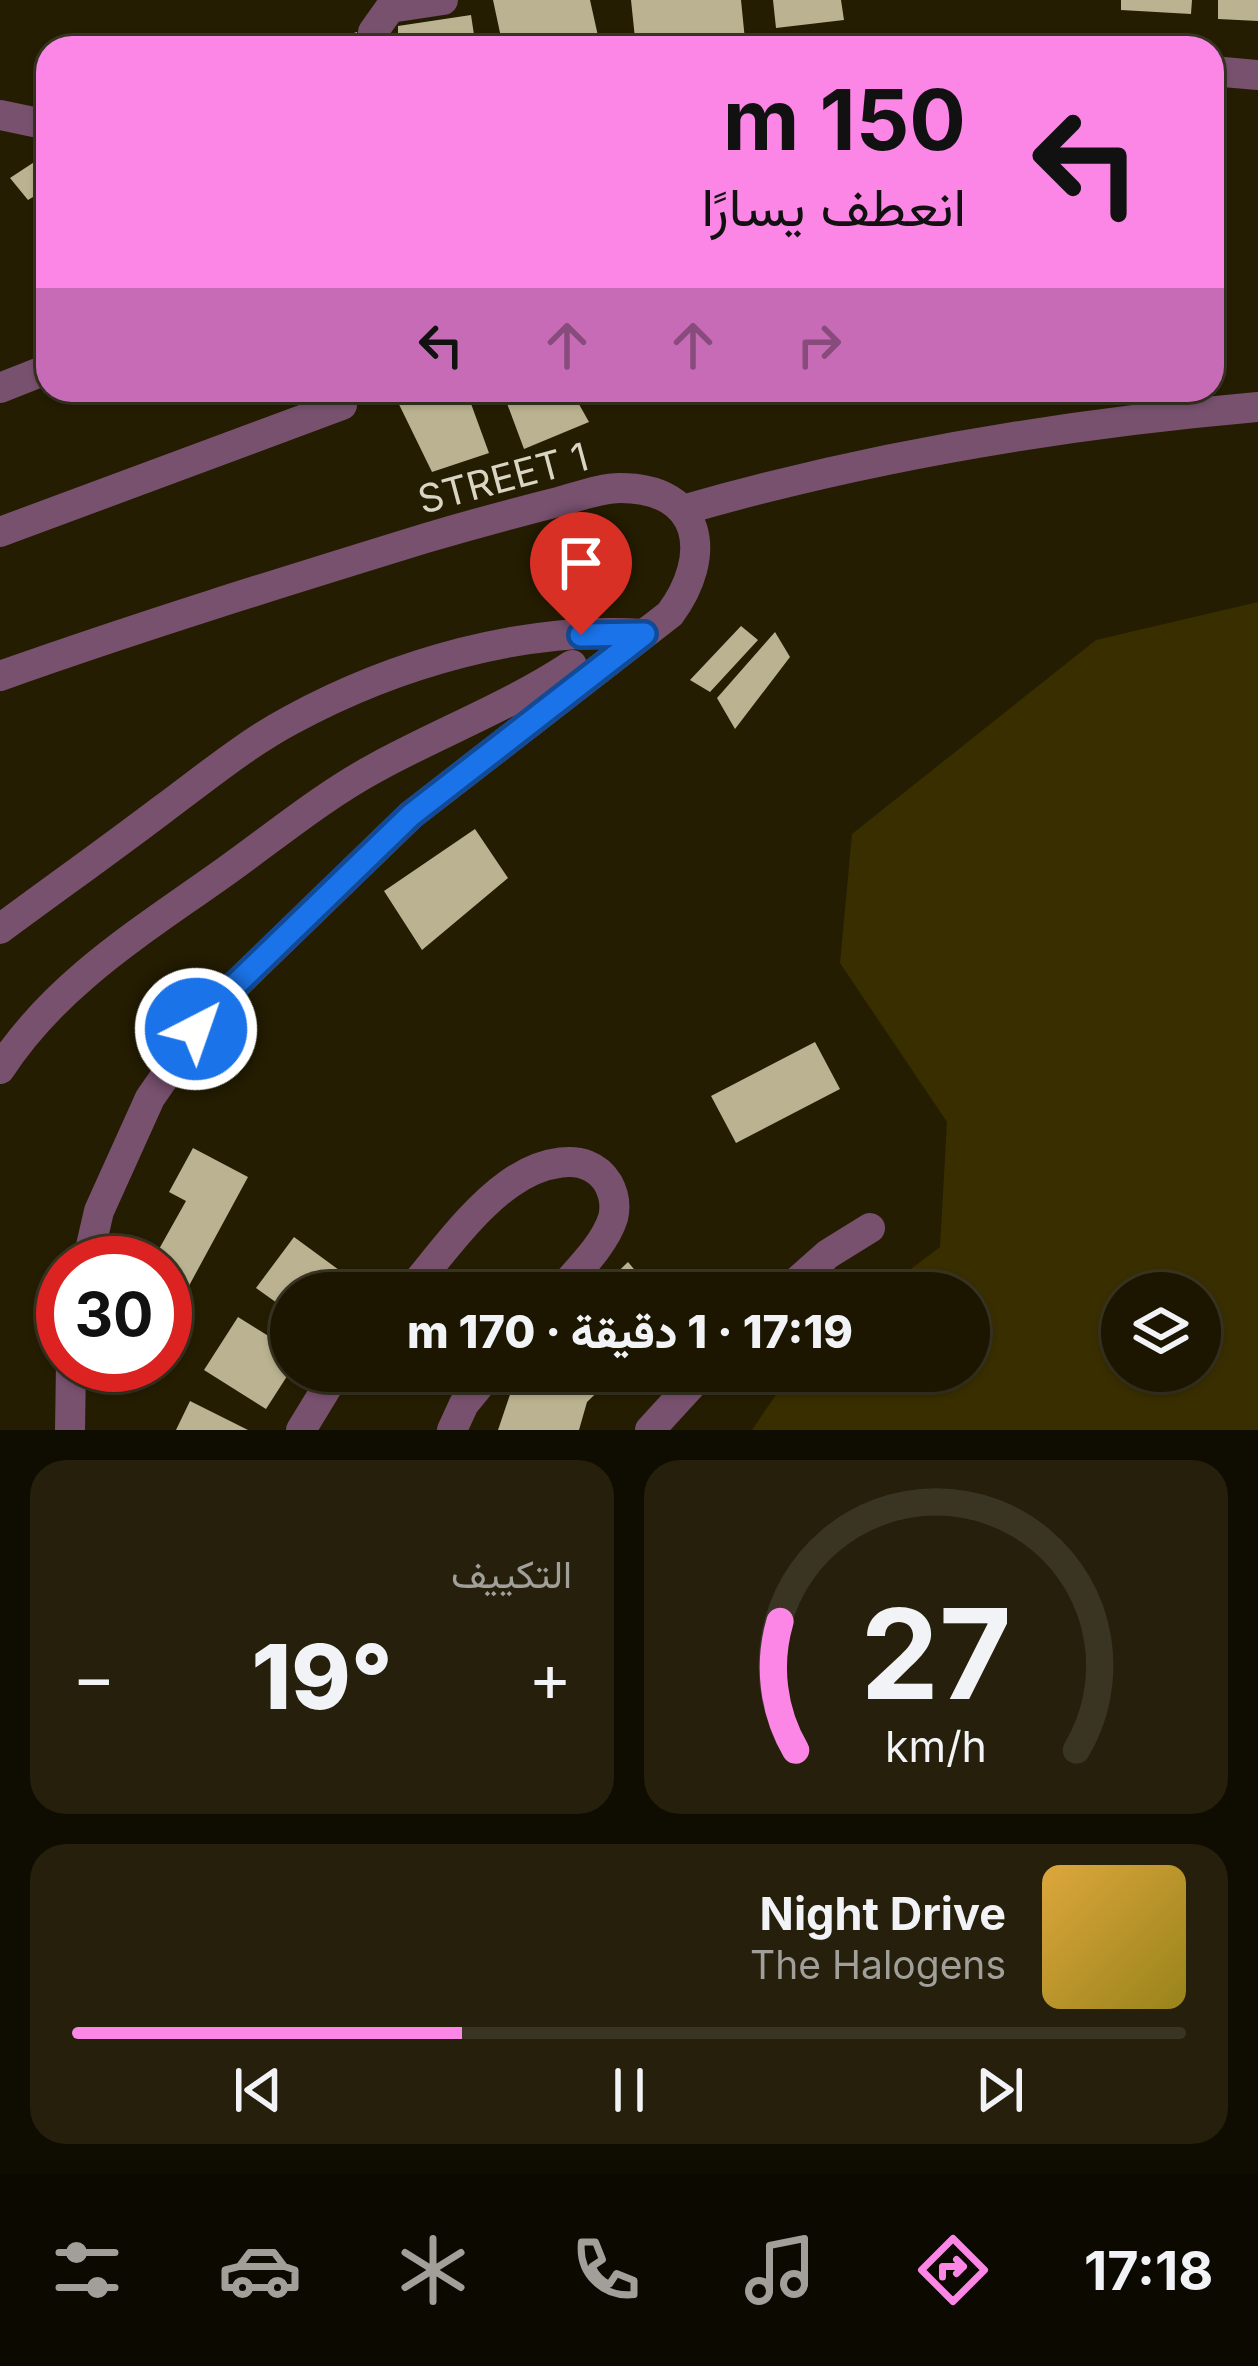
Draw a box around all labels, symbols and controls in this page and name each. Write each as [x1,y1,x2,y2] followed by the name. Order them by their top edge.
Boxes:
[723,69,966,170] text: 150 m
[1008,84,1164,240] icon: left
[702,174,966,239] text: انعطف يسارًا
[408,312,474,378] icon: left
[534,312,600,378] icon: ahead
[660,312,726,378] icon: ahead
[786,312,852,378] icon: right
[413,432,593,523] street label: STREET 1
[530,512,632,635] pin
[548,530,614,596] icon: arrive
[133,966,259,1092] position arrow
[36,1236,192,1392] speed limit sign: 30
[1101,1272,1221,1392] map controls
[1101,1272,1221,1392] button: layers
[407,1304,853,1359] text: 17:19 · 1 دقيقة · 170 m
[451,1550,572,1597] text: التكييف
[860,1578,1012,1729] text: 27
[252,1622,392,1731] text: 19°
[72,1637,116,1717] text: −
[528,1637,572,1717] text: +
[885,1720,987,1772] text: km/h
[760,1886,1006,1941] text: Night Drive
[750,1941,1006,1988] text: The Halogens
[225,2057,291,2123] icon: previous
[596,2057,662,2123] icon: pause
[967,2057,1033,2123] icon: next
[45,2228,129,2312] icon: filters
[218,2228,302,2312] icon: car
[391,2228,475,2312] icon: climate
[564,2228,648,2312] icon: phone
[738,2228,822,2312] icon: music
[911,2228,995,2312] icon: directions
[1084,2238,1213,2303] text: 17:18

